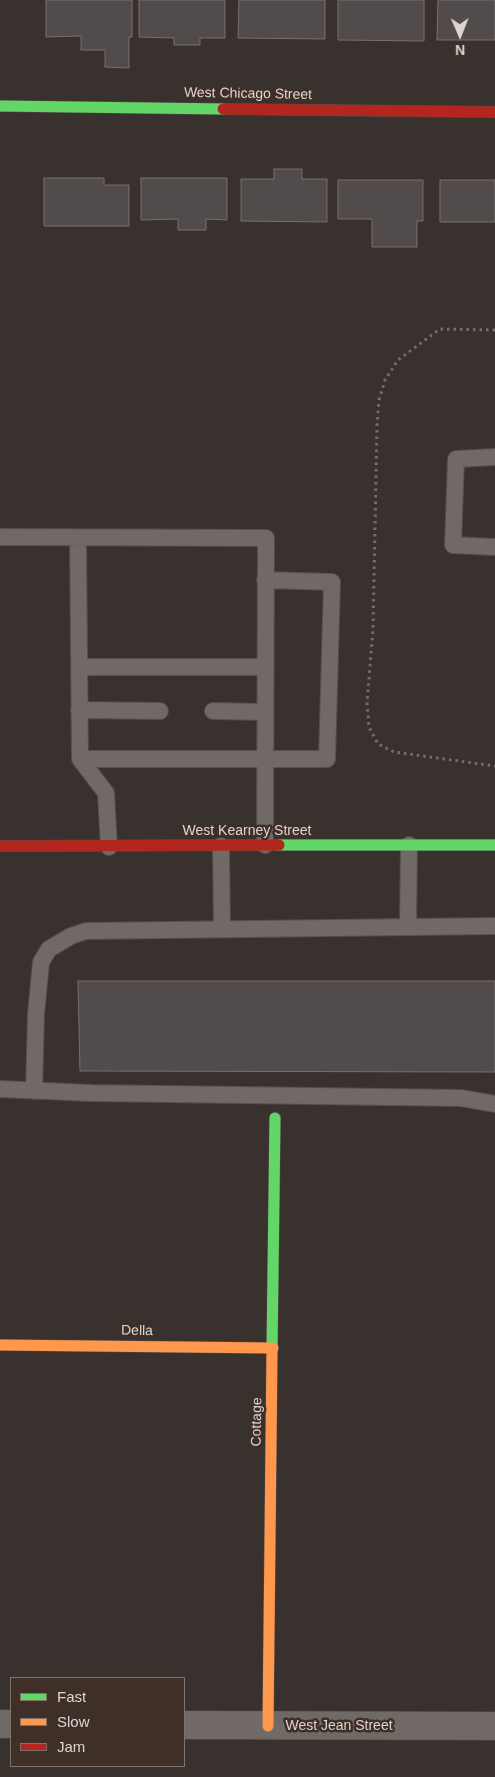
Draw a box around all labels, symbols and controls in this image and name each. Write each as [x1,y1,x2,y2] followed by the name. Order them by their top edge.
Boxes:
[435,10,485,60] north arrow
[455,42,465,58] text: N
[184,84,312,104] street label: West Chicago Street
[183,823,311,839] street label: West Kearney Street
[121,1322,153,1340] street label: Della
[248,1397,266,1447] street label: Cottage
[10,1677,185,1767] legend
[57,1688,86,1705] text: Fast
[57,1713,90,1730] text: Slow
[285,1718,393,1734] street label: West Jean Street
[57,1738,85,1755] text: Jam

